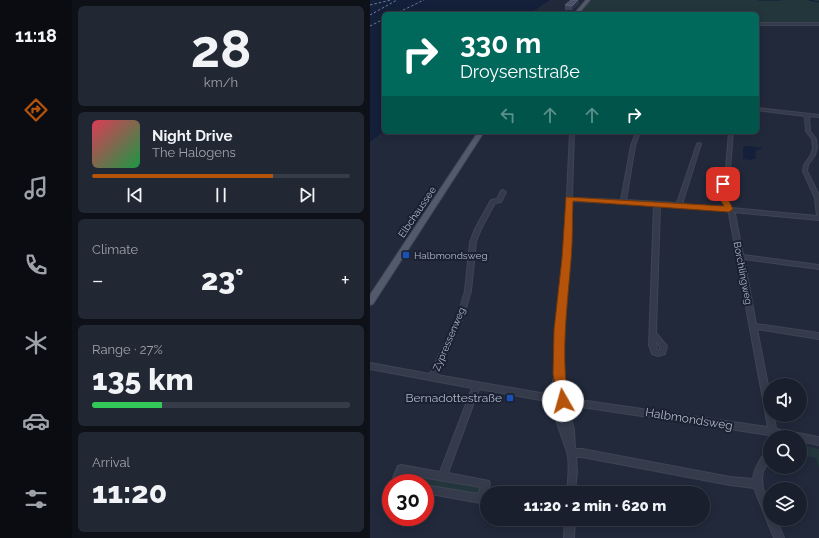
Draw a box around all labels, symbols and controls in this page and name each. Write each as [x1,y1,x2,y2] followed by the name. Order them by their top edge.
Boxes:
[191,18,251,79] text: 28
[15,25,57,46] text: 11:18
[460,27,541,60] text: 330 m
[394,28,446,80] icon: right
[460,61,580,82] text: Droysenstraße
[204,75,238,90] text: km/h
[22,96,50,124] icon: directions
[497,104,519,126] icon: left
[539,104,561,126] icon: ahead
[581,104,603,126] icon: ahead
[623,104,645,126] icon: right
[152,127,232,145] text: Night Drive
[152,145,236,160] text: The Halogens
[706,167,740,201] pin
[712,173,734,195] icon: arrive
[22,174,50,202] icon: music
[124,184,146,206] icon: previous
[210,184,232,206] icon: pause
[296,184,318,206] icon: next
[396,184,438,240] street label: Elbchaussee
[731,240,755,306] street label: Borchlingweg
[92,242,138,257] text: Climate
[401,250,411,260] marker: Halbmondsweg
[414,250,488,261] place label: Halbmondsweg
[22,251,50,279] icon: phone
[201,262,244,297] text: 23°
[92,267,104,293] text: −
[341,267,350,293] text: +
[431,305,467,373] street label: Zypressenweg
[22,329,50,357] icon: climate
[92,342,163,357] text: Range · 27%
[92,362,193,397] text: 135 km
[763,378,807,526] map controls
[763,378,807,422] button: sound
[542,380,584,422] position arrow
[406,391,502,405] place label: Bernadottestraße
[505,393,515,403] marker: Bernadottestraße
[644,405,734,433] street label: Halbmondsweg
[22,407,50,435] icon: car
[763,430,807,474] button: search
[92,455,130,470] text: Arrival
[382,474,434,526] speed limit sign: 30
[92,475,167,510] text: 11:20
[763,482,807,526] button: layers
[22,485,50,513] icon: filters
[524,497,666,515] text: 11:20 · 2 min · 620 m

